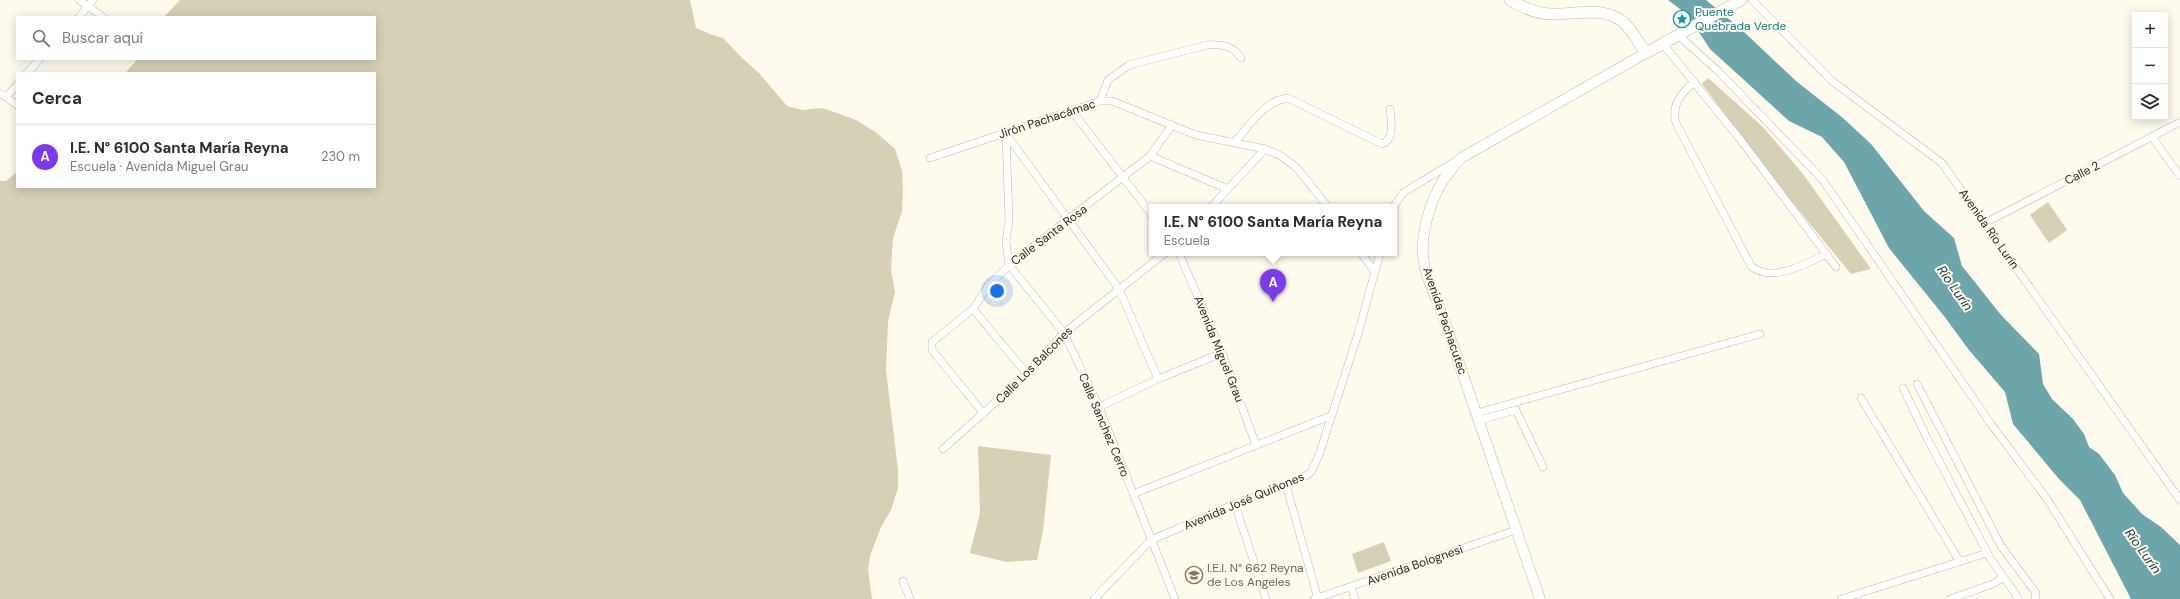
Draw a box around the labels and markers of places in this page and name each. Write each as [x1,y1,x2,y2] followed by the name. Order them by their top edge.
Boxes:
[1695,4,1787,34] place label: Puente Quebrada Verde
[1672,9,1692,29] place icon: Puente Quebrada Verde
[1260,269,1286,302] pin: A
[1207,560,1304,590] place label: I.E.I. N° 662 Reyna de Los Angeles
[1184,565,1204,585] school or university icon: I.E.I. N° 662 Reyna de Los Angeles

